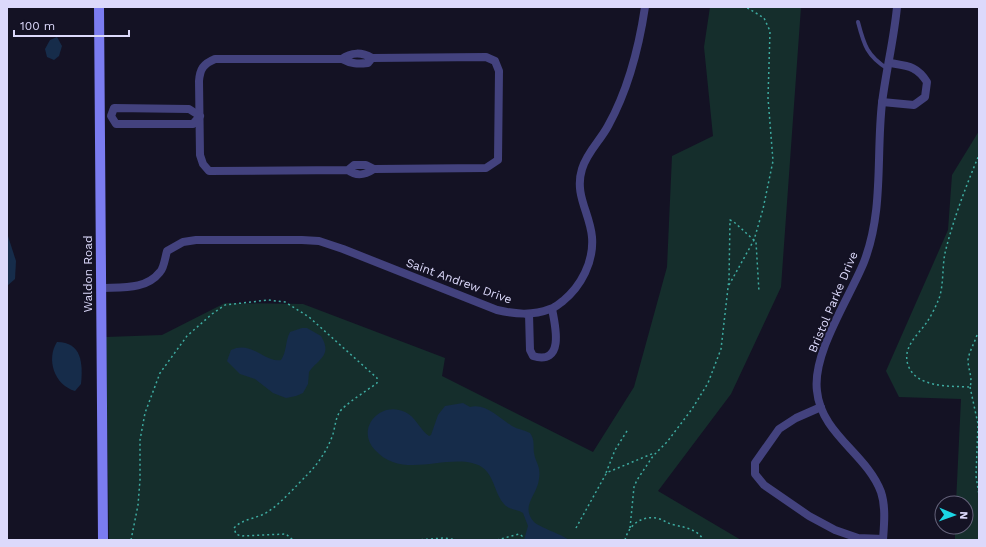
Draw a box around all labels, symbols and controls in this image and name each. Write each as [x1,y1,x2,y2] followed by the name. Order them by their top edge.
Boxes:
[14,12,129,38] scale bar
[20,19,55,33] text: 100 m
[81,235,95,313] street label: Waldon Road
[805,249,861,355] street label: Bristol Parke Drive
[404,255,514,307] street label: Saint Andrew Drive
[934,495,974,535] north arrow
[957,511,970,520] text: N

